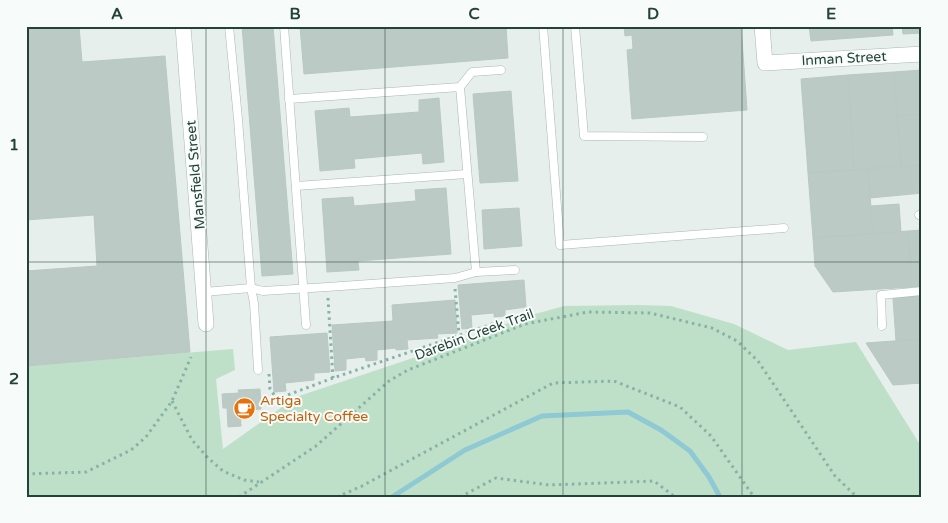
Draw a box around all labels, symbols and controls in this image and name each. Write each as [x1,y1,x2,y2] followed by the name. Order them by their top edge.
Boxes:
[111,4,123,24] text: A
[289,4,301,24] text: B
[468,4,480,24] text: C
[647,4,659,24] text: D
[826,4,836,24] text: E
[801,48,888,69] street label: Inman Street
[182,119,209,230] street label: Mansfield Street
[9,135,19,155] text: 1
[412,305,536,364] street label: Darebin Creek Trail
[9,369,19,389] text: 2
[260,392,368,425] place label: Artiga Specialty Coffee
[232,396,256,420] cafe icon: Artiga Specialty Coffee

